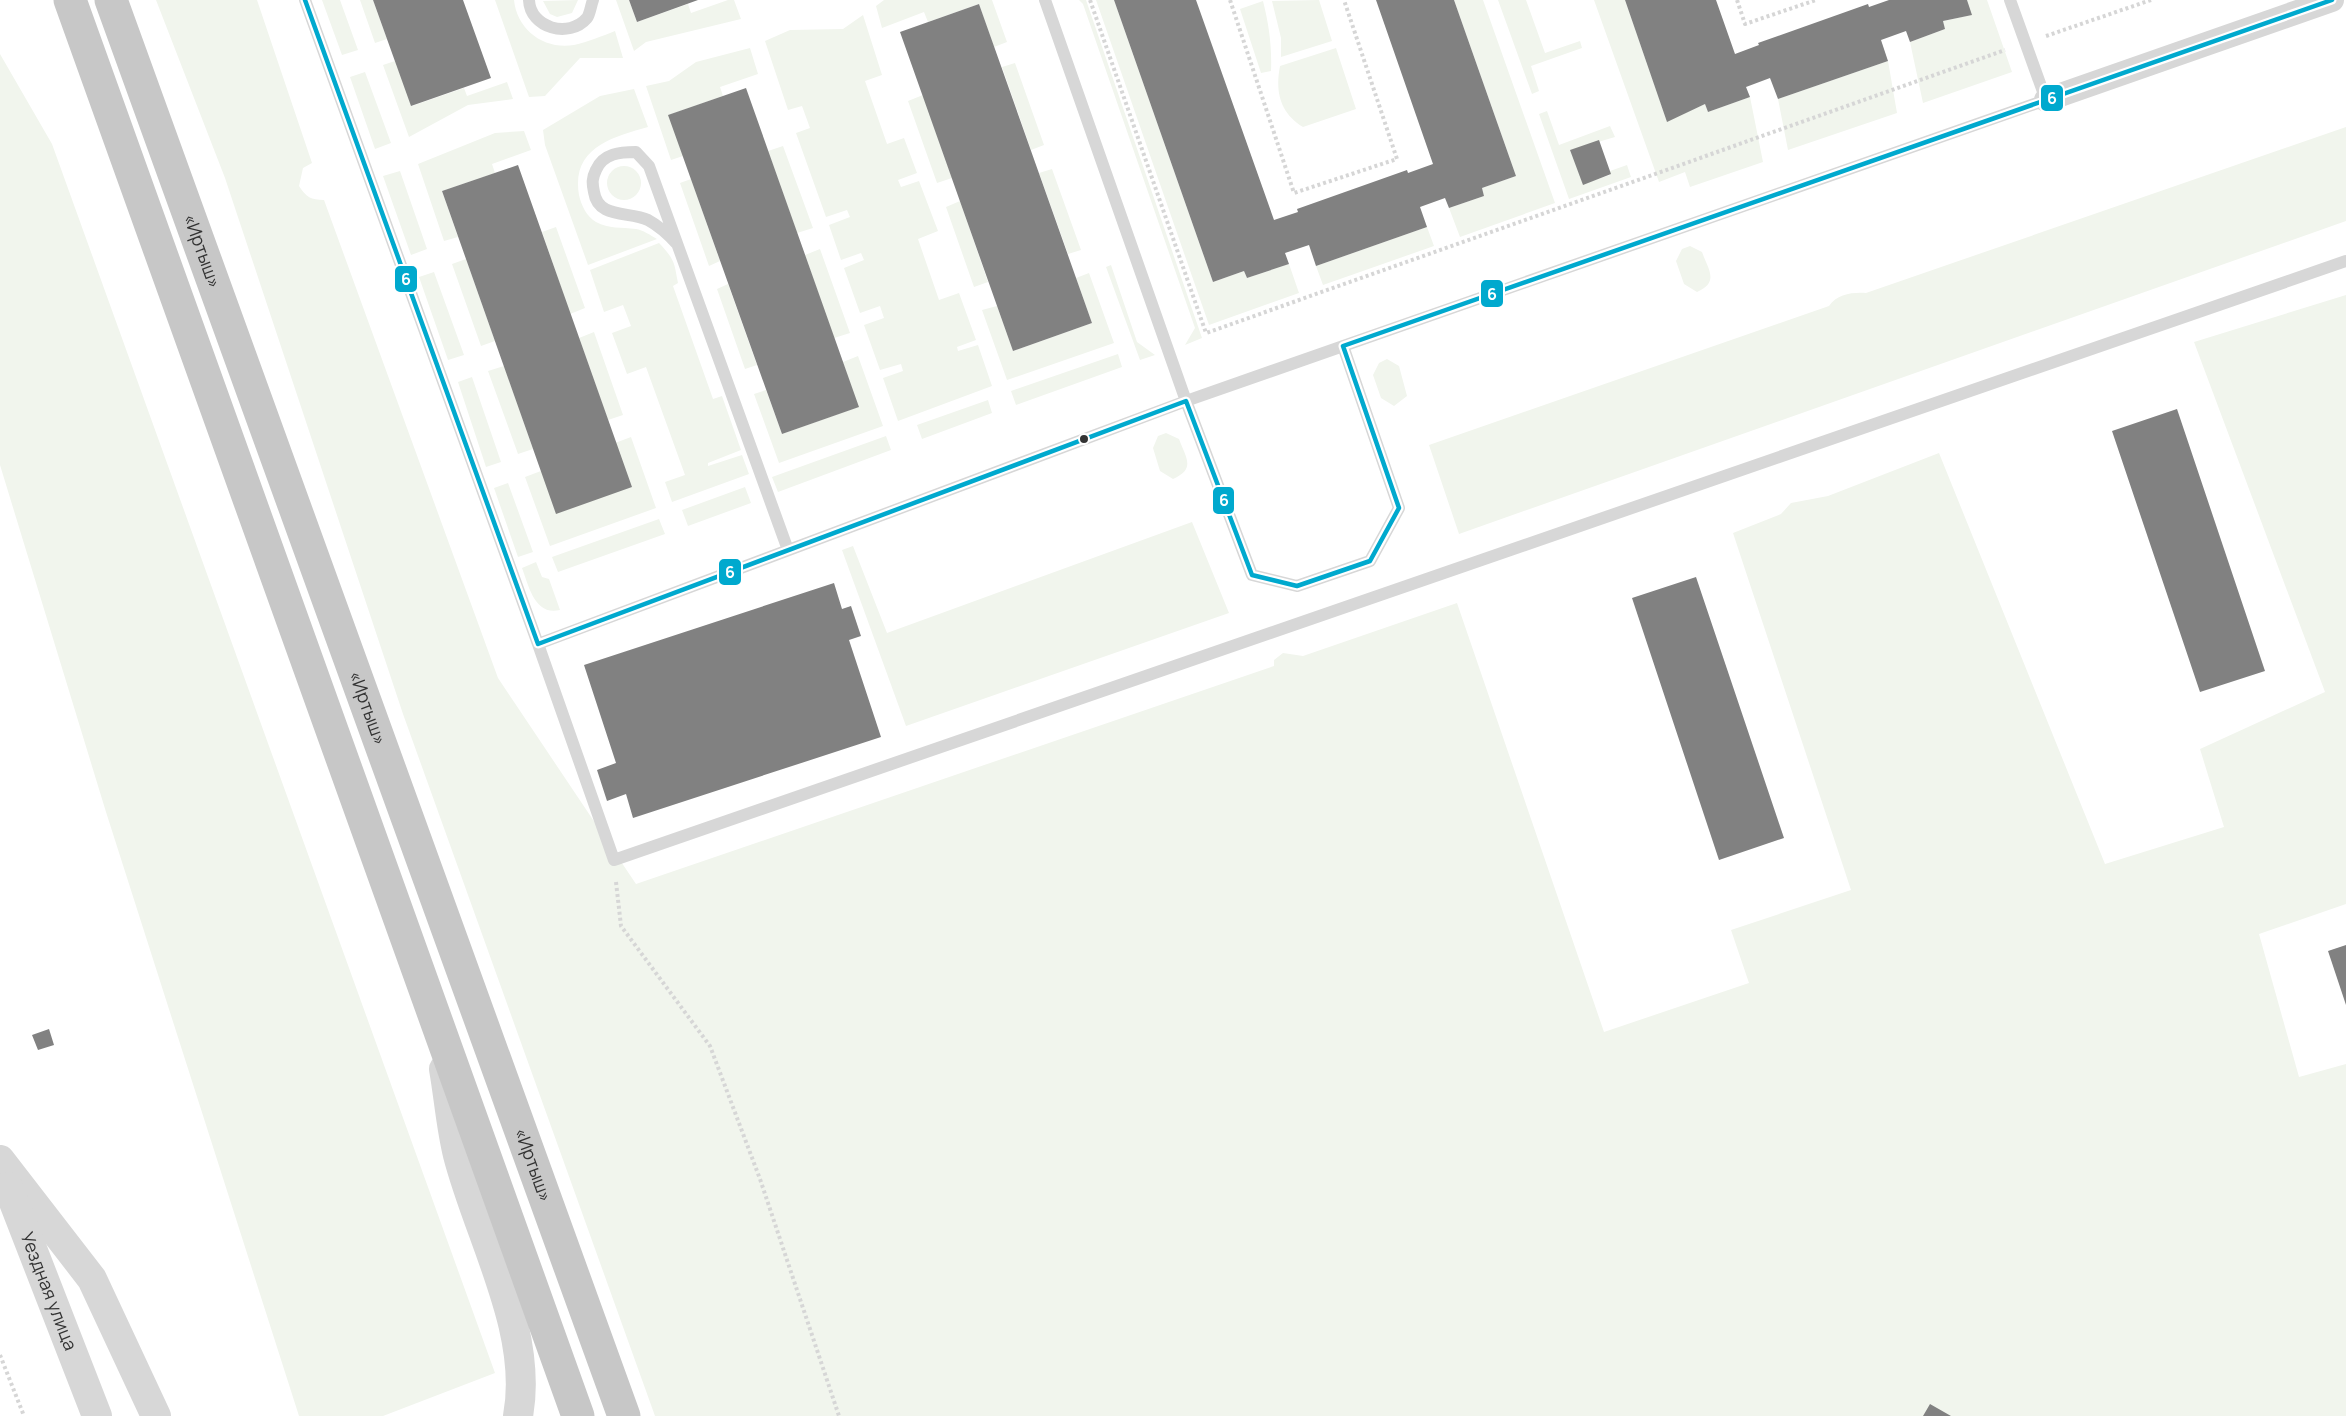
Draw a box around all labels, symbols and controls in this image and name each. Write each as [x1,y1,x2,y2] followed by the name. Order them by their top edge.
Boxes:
[2040,84,2064,112] line badge: 6
[2047,87,2057,109] text: 6
[178,210,227,291] street label: «Иртыш»
[394,265,418,293] line badge: 6
[401,268,411,290] text: 6
[1480,279,1504,308] line badge: 6
[1487,283,1497,305] text: 6
[1078,433,1090,445] unlabelled marker
[1212,486,1235,515] line badge: 6
[1219,489,1229,511] text: 6
[718,558,742,586] line badge: 6
[725,561,735,583] text: 6
[344,667,393,748] street label: «Иртыш»
[510,1124,558,1205] street label: «Иртыш»
[16,1228,83,1354] street label: Уездная улица

